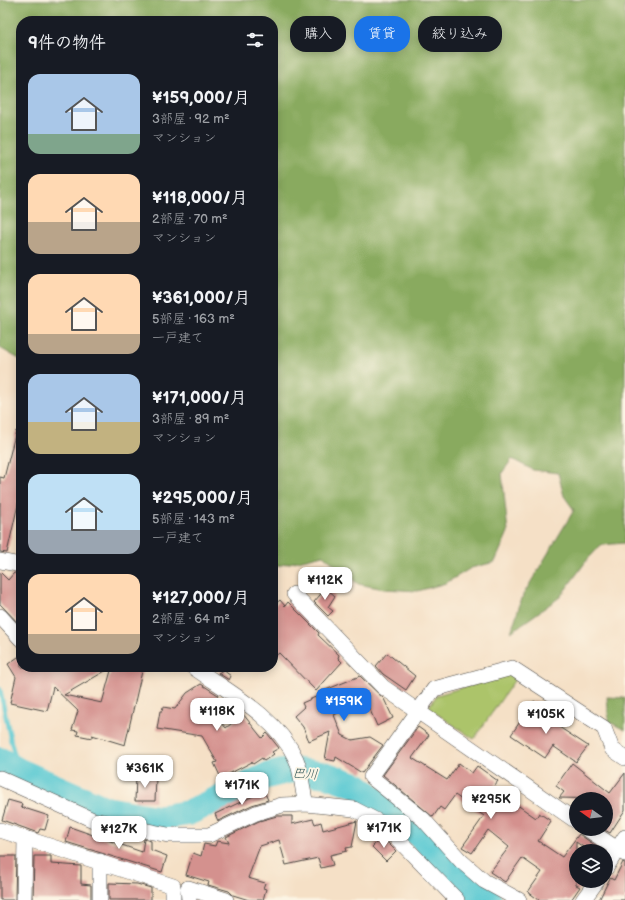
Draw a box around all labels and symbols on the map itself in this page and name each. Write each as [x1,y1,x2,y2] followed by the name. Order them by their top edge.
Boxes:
[297,567,353,601] pin: ¥112K
[316,688,372,722] pin: ¥159K
[189,698,245,732] pin: ¥118K
[518,701,574,735] pin: ¥105K
[117,755,173,789] pin: ¥361K
[291,765,318,783] water label: 巴川
[214,772,270,806] pin: ¥171K
[463,786,519,820] pin: ¥295K
[569,792,613,836] north arrow
[356,815,412,849] pin: ¥171K
[91,816,147,850] pin: ¥127K

